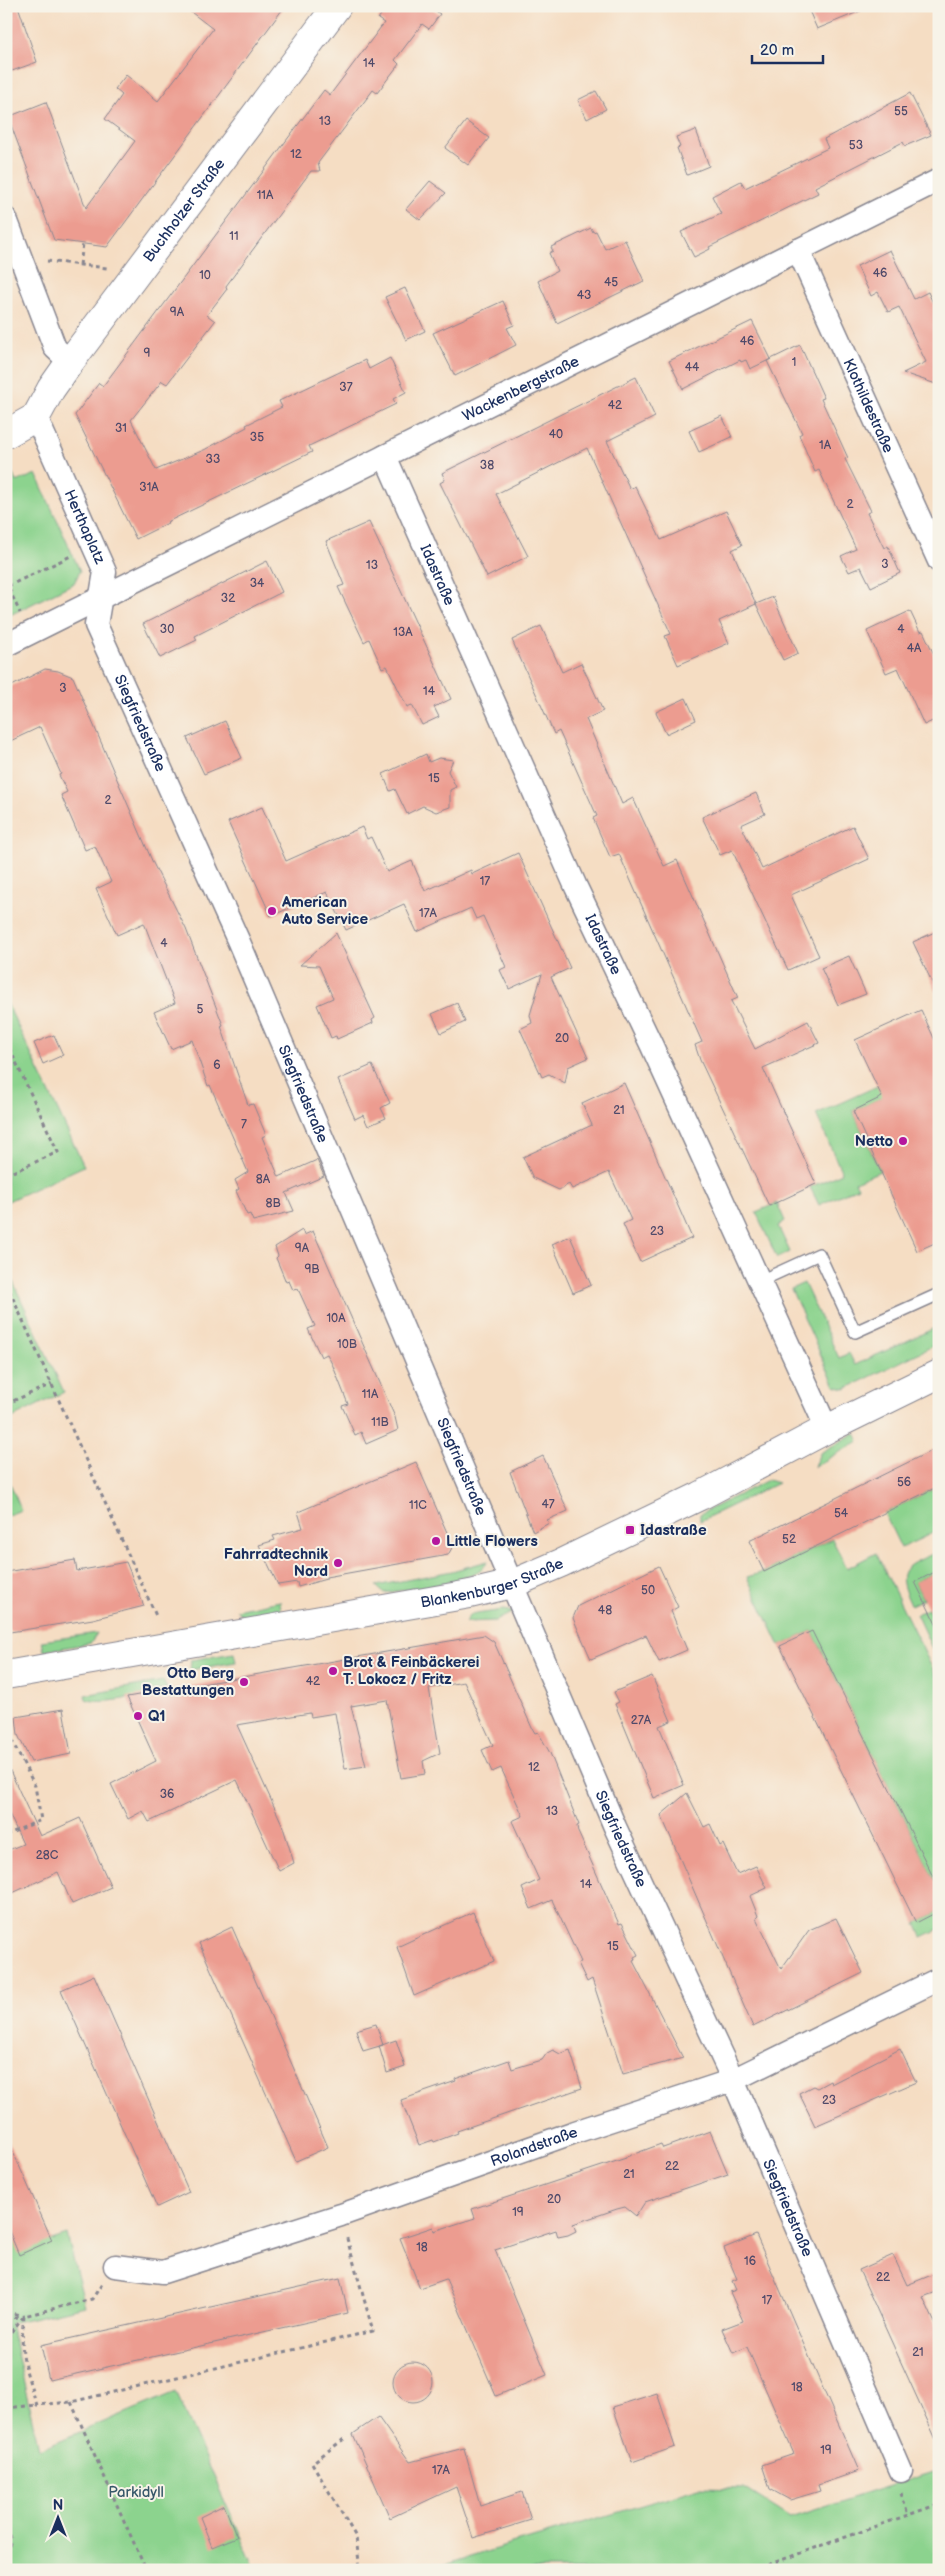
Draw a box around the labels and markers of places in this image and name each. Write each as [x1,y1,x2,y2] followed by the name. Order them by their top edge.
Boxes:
[281,893,369,929] place label: American Auto Service
[266,905,278,917] marker: American Auto Service
[855,1132,893,1151] place label: Netto
[897,1135,909,1147] marker: Netto
[640,1521,707,1540] place label: Idastraße
[624,1524,636,1536] marker: Idastraße
[446,1532,538,1551] place label: Little Flowers
[430,1535,442,1547] marker: Little Flowers
[224,1545,328,1581] place label: Fahrradtechnik Nord
[332,1557,344,1569] marker: Fahrradtechnik Nord
[343,1653,479,1689] place label: Brot & Feinbäckerei T. Lokocz / Fritz
[142,1664,234,1700] place label: Otto Berg Bestattungen
[327,1665,339,1677] marker: Brot & Feinbäckerei T. Lokocz / Fritz
[238,1676,250,1688] marker: Otto Berg Bestattungen
[148,1707,166,1726] place label: Q1
[132,1710,144,1722] marker: Q1

